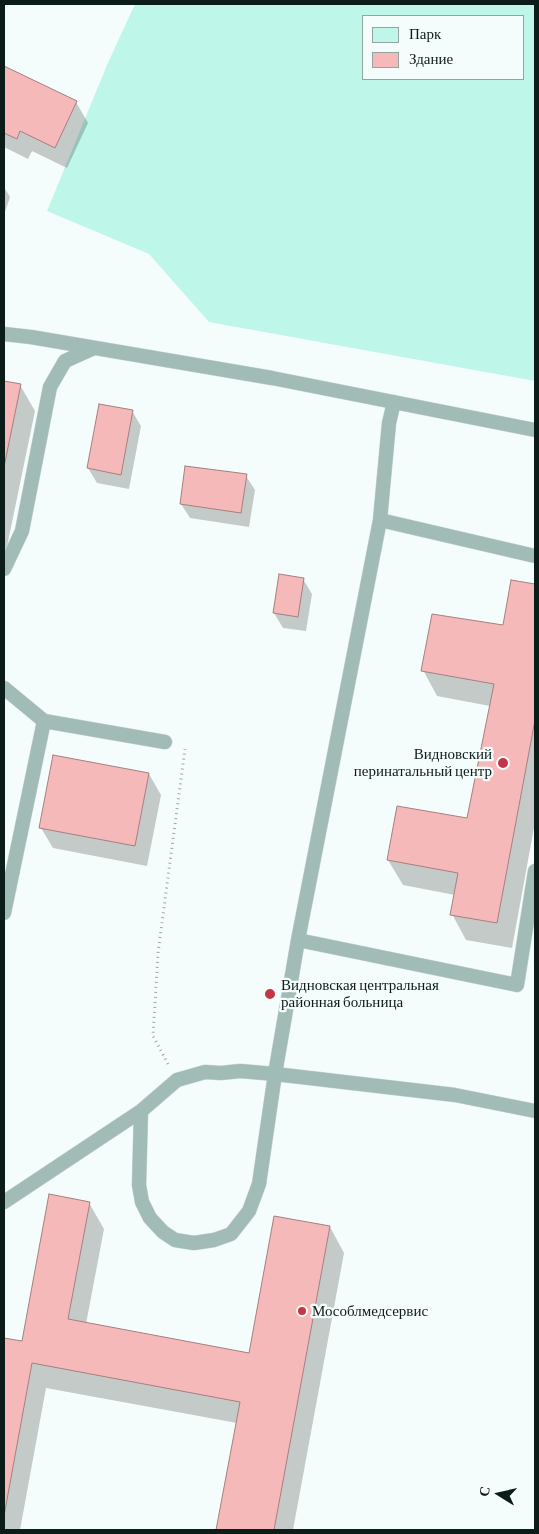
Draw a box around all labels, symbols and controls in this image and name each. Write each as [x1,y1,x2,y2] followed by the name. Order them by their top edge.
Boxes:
[362,15,524,80] legend
[409,26,441,42] text: Парк
[409,51,453,67] text: Здание
[354,745,492,780] place label: Видновский перинатальный центр
[496,756,510,770] marker: Видновский перинатальный центр
[281,976,439,1011] place label: Видновская центральная районная больница
[263,987,277,1001] marker: Видновская центральная районная больница
[312,1302,428,1320] place label: Мособлмедсервис
[296,1305,308,1317] marker: Мособлмедсервис
[474,1469,524,1519] north arrow
[475,1485,493,1498] text: С

